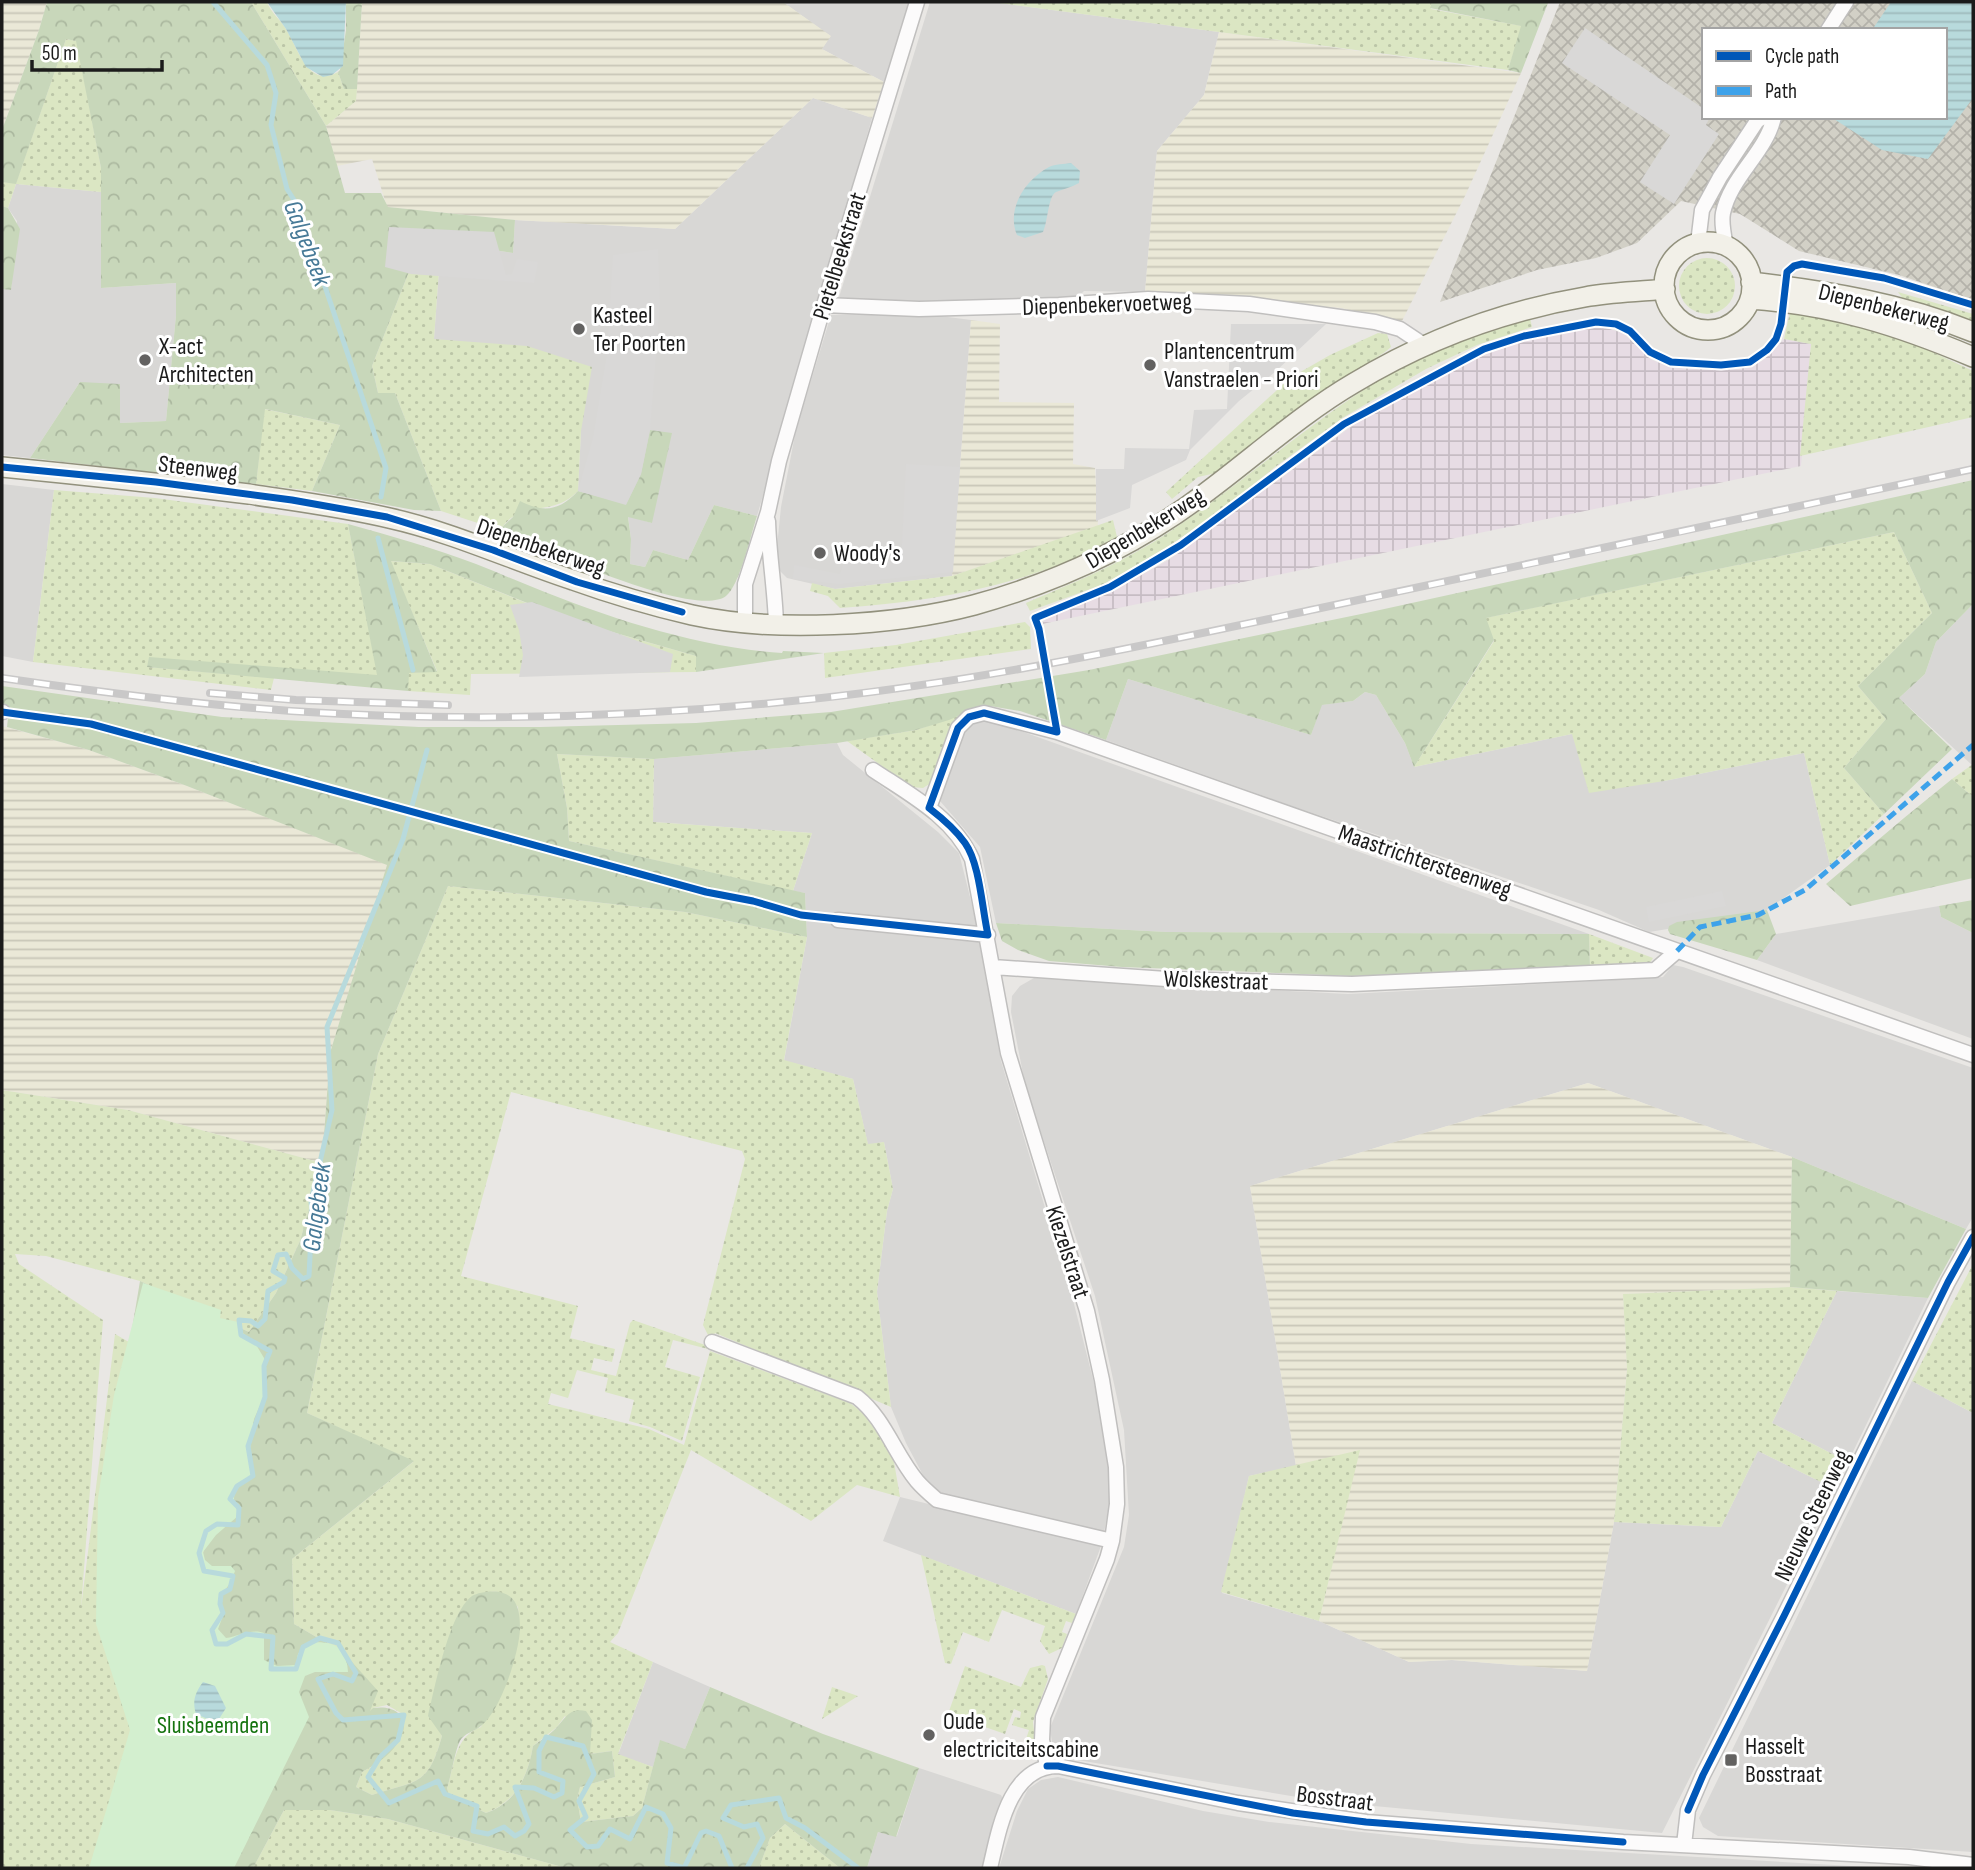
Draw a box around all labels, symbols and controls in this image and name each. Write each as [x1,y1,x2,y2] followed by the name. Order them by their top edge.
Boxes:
[32,28,161,72] scale bar
[1702,28,1947,119] legend
[42,41,77,66] text: 50 m
[1765,44,1839,69] text: Cycle path
[1765,79,1797,104] text: Path
[806,189,873,323] street label: Pietelbeekstraat
[276,196,338,292] water label: Galgebeek
[1816,277,1952,338] street label: Diepenbekerweg
[1022,287,1192,322] street label: Diepenbekervoetweg
[593,301,686,358] place label: Kasteel Ter Poorten
[571,321,587,337] marker: Kasteel Ter Poorten
[158,332,254,389] place label: X-act Architecten
[1164,337,1319,394] place label: Plantencentrum Vanstraelen - Priori
[137,352,153,368] marker: X-act Architecten
[1142,357,1158,373] marker: Plantencentrum Vanstraelen - Priori
[157,449,239,488] street label: Steenweg
[1081,482,1210,575] street label: Diepenbekerweg
[473,512,609,583] street label: Diepenbekerweg
[834,539,901,568] place label: Woody's
[812,545,828,561] marker: Woody's
[1334,818,1515,905] street label: Maastrichtersteenweg
[1163,964,1269,997] street label: Wolskestraat
[297,1160,338,1253] water label: Galgebeek
[1039,1202,1096,1302] street label: Kiezelstraat
[1768,1445,1857,1586] street label: Nieuwe Steenweg
[943,1707,1099,1764] place label: Oude electriciteitscabine
[157,1711,269,1740] park label: Sluisbeemden
[921,1727,937,1743] marker: Oude electriciteitscabine
[1745,1732,1822,1789] place label: Hasselt Bosstraat
[1723,1752,1739,1768] marker: Hasselt Bosstraat
[1295,1779,1375,1818] street label: Bosstraat

